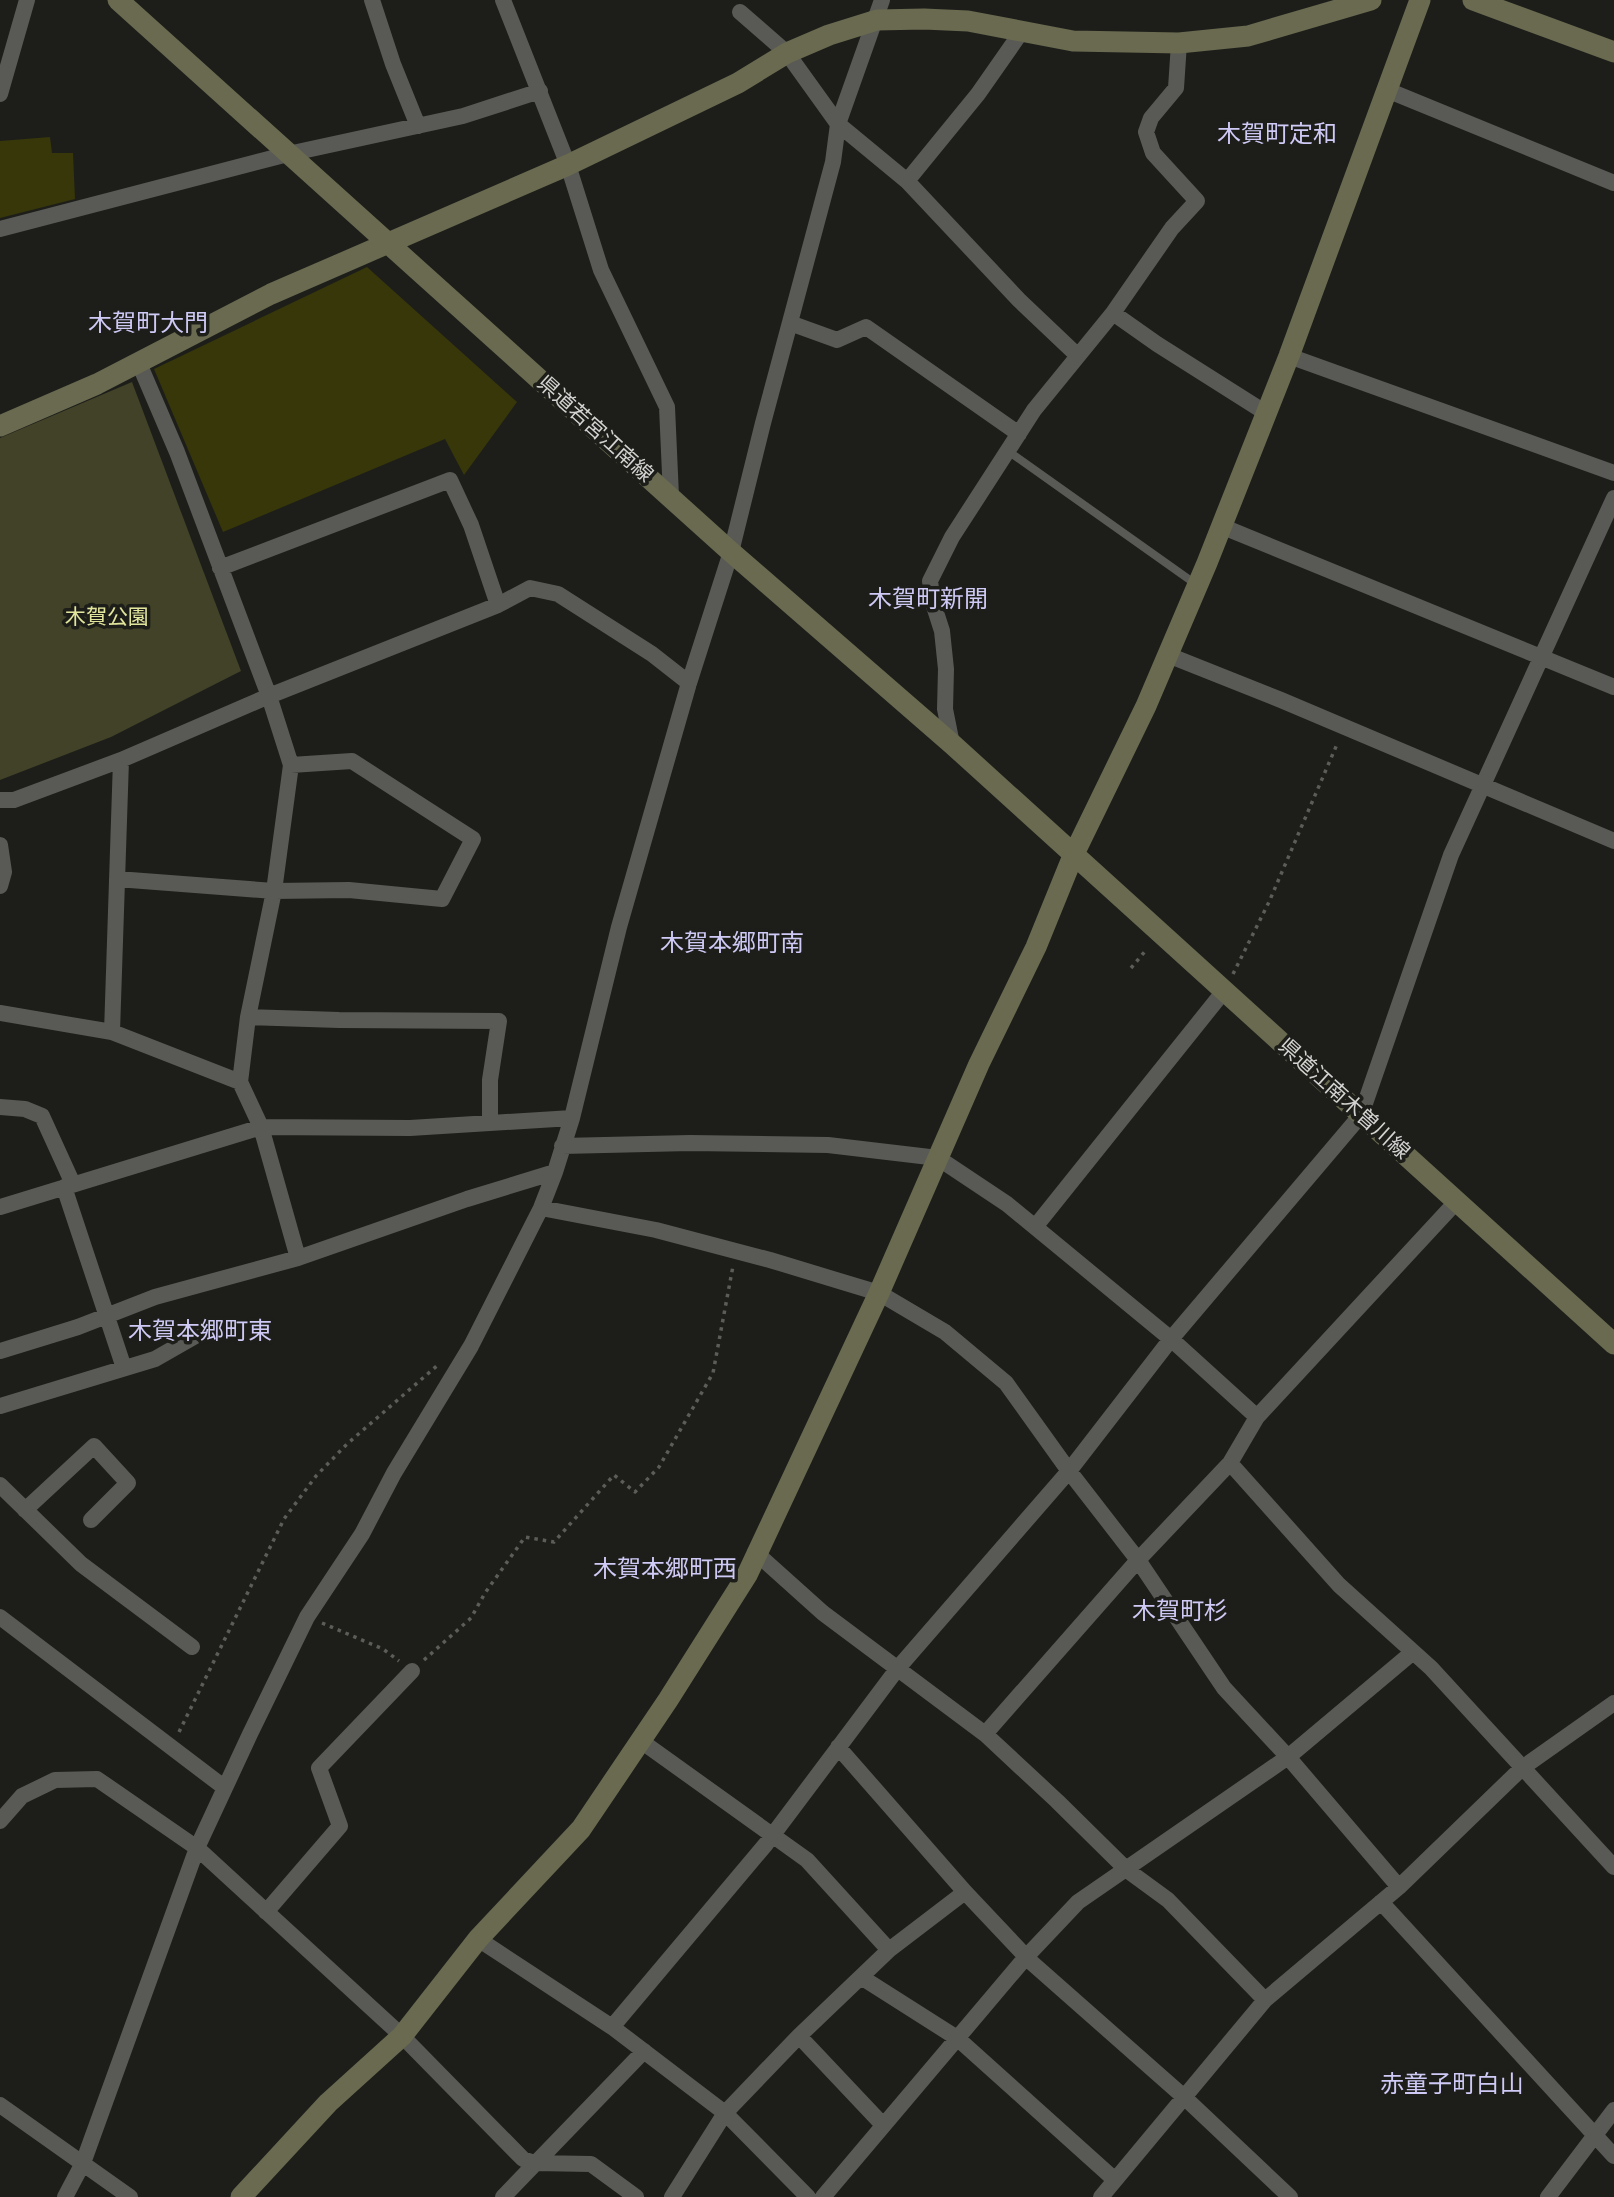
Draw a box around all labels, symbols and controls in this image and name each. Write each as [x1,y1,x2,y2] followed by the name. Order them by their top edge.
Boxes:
[1217,120,1337,149] district label: 木賀町定和
[88,309,208,338] district label: 木賀町大門
[532,371,658,487] street label: 県道若宮江南線
[868,585,988,614] district label: 木賀町新開
[65,605,149,630] park label: 木賀公園
[660,929,804,958] district label: 木賀本郷町南
[1273,1034,1415,1164] street label: 県道江南木曽川線
[128,1317,272,1346] district label: 木賀本郷町東
[593,1555,737,1584] district label: 木賀本郷町西
[1132,1597,1228,1626] district label: 木賀町杉
[1380,2070,1524,2099] district label: 赤童子町白山

